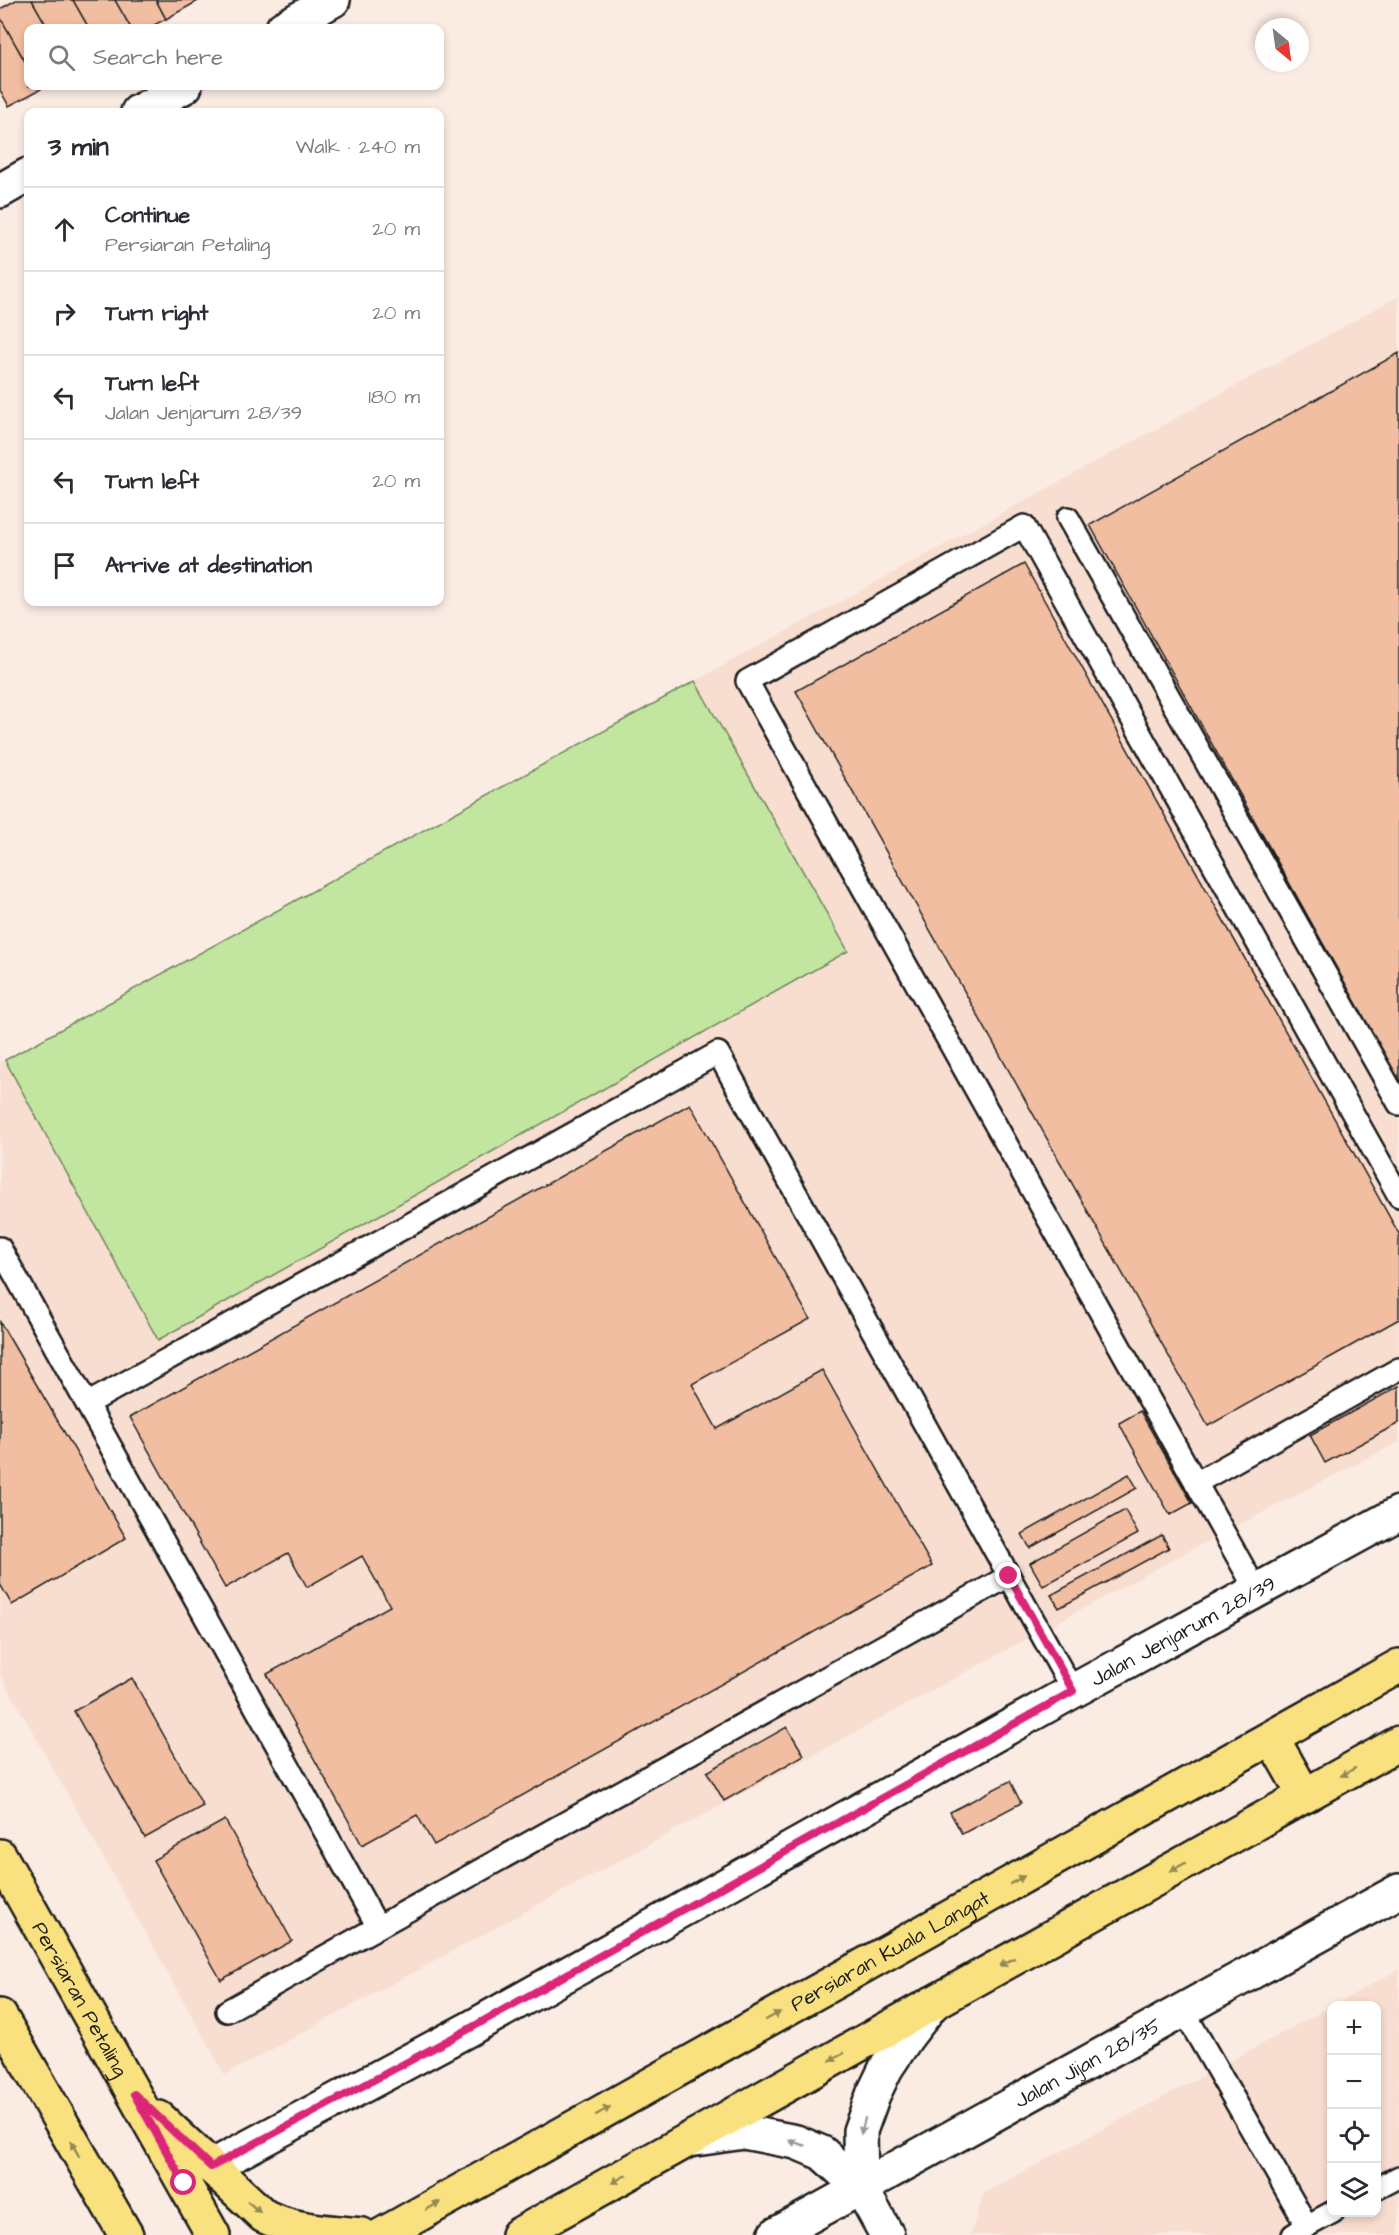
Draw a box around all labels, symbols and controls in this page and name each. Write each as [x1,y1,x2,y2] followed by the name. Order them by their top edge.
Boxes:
[1255,18,1309,72] north arrow
[24,24,444,90] search box
[45,41,78,74] icon: search
[93,42,223,73] text: Search here
[48,129,109,165] text: 3 min
[296,133,420,161] text: Walk · 240 m
[105,200,190,231] text: Continue
[48,213,81,246] icon: ahead
[372,215,420,243] text: 20 m
[105,231,270,259] text: Persiaran Petaling
[48,297,81,330] icon: right
[105,298,208,329] text: Turn right
[372,299,420,327] text: 20 m
[105,368,199,399] text: Turn left
[48,381,81,414] icon: left
[368,383,420,411] text: 180 m
[105,399,302,427] text: Jalan Jenjarum 28/39
[48,465,81,498] icon: left
[105,466,199,497] text: Turn left
[372,467,420,495] text: 20 m
[48,549,81,582] icon: arrive
[105,550,312,581] text: Arrive at destination
[995,1562,1021,1588] route end
[1085,1569,1281,1694] street label: Jalan Jenjarum 28/39
[1339,1767,1356,1777] one-way arrow
[1169,1862,1186,1872] one-way arrow
[1009,1875,1026,1885] one-way arrow
[785,1884,996,2019] street label: Persiaran Kuala Langat
[25,1916,135,2083] street label: Persiaran Petaling
[999,1957,1016,1967] one-way arrow
[1327,2001,1381,2217] map controls
[1327,2001,1381,2055] button: +
[765,2011,782,2021] one-way arrow
[1009,2011,1166,2115] street label: Jalan Jijan 28/35
[828,2052,845,2062] one-way arrow
[1327,2055,1381,2109] button: −
[595,2106,611,2117] one-way arrow
[1327,2109,1381,2163] button: locate
[858,2117,867,2135] one-way arrow
[788,2138,806,2147] one-way arrow
[70,2140,80,2157] one-way arrow
[1327,2163,1381,2217] button: layers
[170,2169,196,2195] route start
[610,2174,627,2184] one-way arrow
[246,2200,261,2213] one-way arrow
[425,2201,441,2212] one-way arrow

